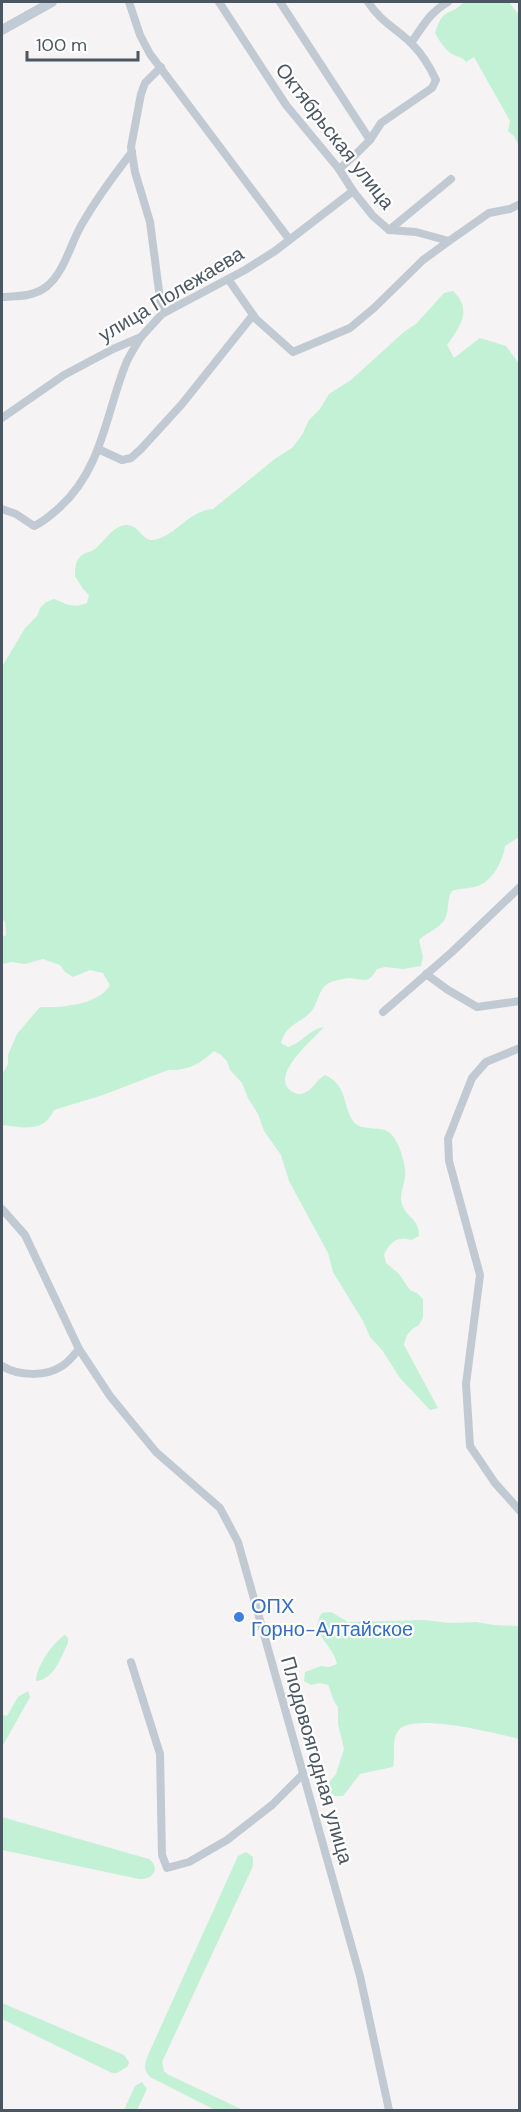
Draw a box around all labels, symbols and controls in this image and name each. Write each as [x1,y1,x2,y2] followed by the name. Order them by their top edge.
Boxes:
[27,24,138,62] scale bar
[36,33,87,57] text: 100 m
[270,57,401,215] street label: Октябрьская улица
[94,240,249,348] street label: улица Полежаева
[251,1593,413,1642] place label: ОПХ Горно-Алтайское
[232,1610,246,1624] marker: ОПХ Горно-Алтайское
[275,1653,359,1868] street label: Плодовоягодная улица

